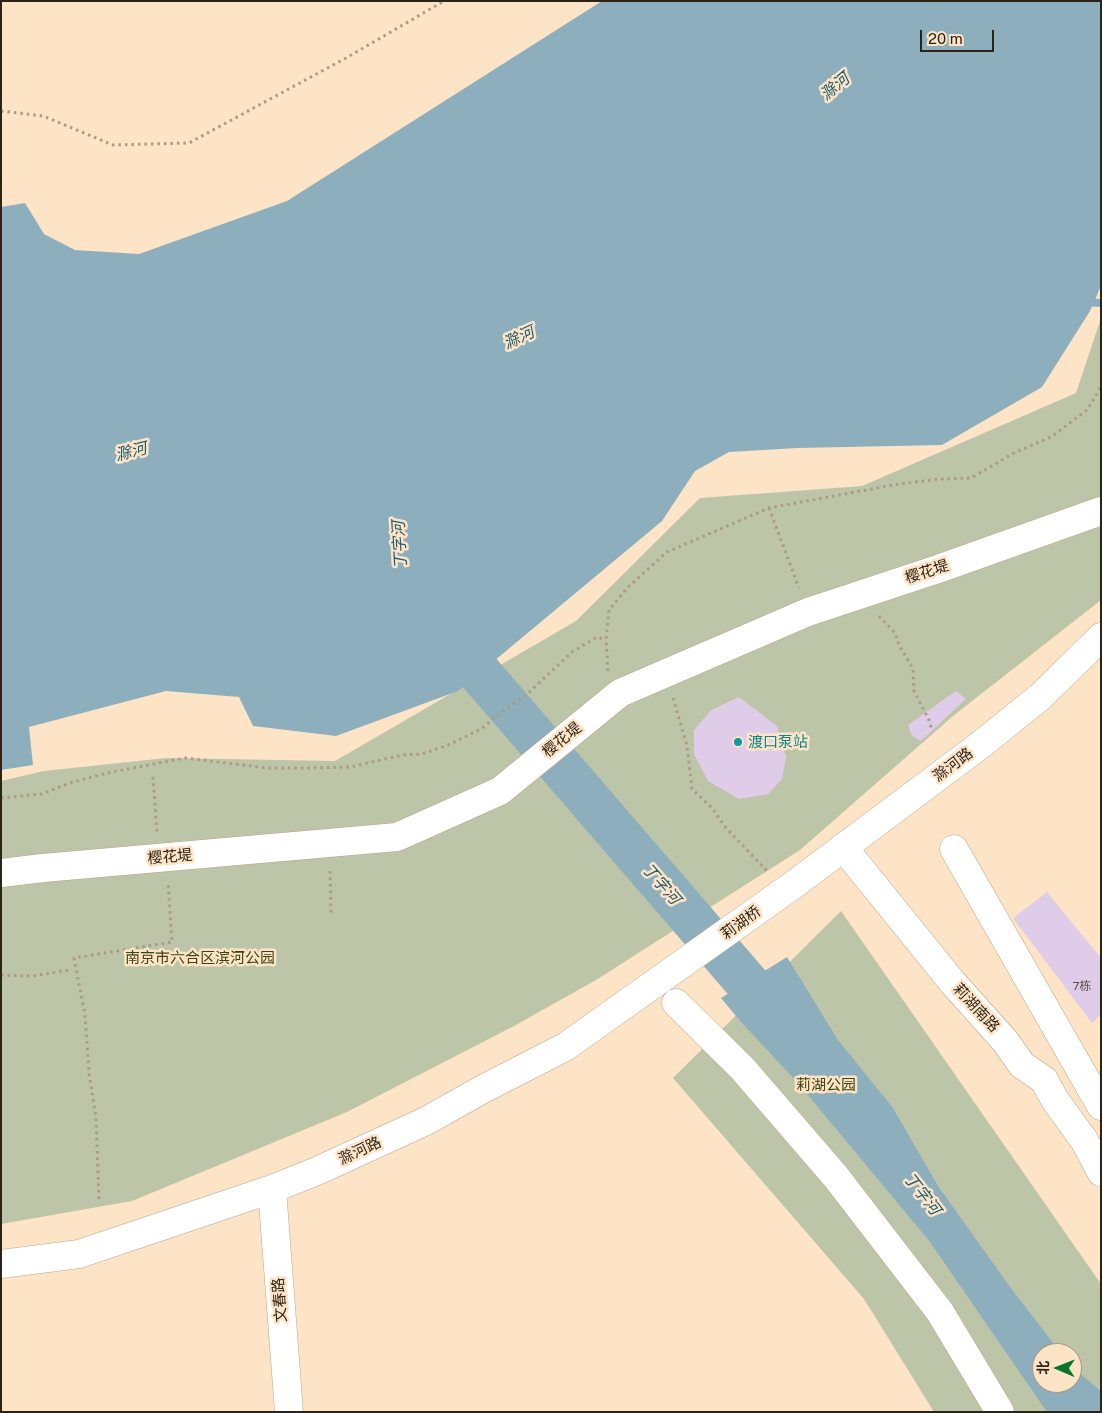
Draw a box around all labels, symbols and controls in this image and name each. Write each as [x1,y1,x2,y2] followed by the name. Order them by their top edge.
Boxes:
[922,20,996,52] scale bar
[928,30,963,47] text: 20 m
[817,69,853,105] water label: 滁河
[500,323,538,353] water label: 滁河
[113,439,149,465] water label: 滁河
[389,521,411,569] water label: 丁字河
[903,556,951,588] street label: 樱花堤
[539,719,585,761] street label: 樱花堤
[748,733,808,751] place label: 渡口泵站
[732,736,744,748] marker: 渡口泵站
[930,744,976,786] street label: 滁河路
[147,846,193,868] street label: 樱花堤
[638,860,684,908] water label: 丁字河
[718,902,764,944] street label: 莉湖桥
[125,949,275,967] park label: 南京市六合区滨河公园
[1072,979,1092,993] house number: 7栋
[949,980,1003,1036] street label: 莉湖南路
[796,1076,856,1094] park label: 莉湖公园
[336,1133,384,1169] street label: 滁河路
[900,1169,944,1219] water label: 丁字河
[269,1277,291,1323] street label: 文春路
[1032,1343,1082,1393] north arrow
[1035,1361,1051,1375] text: 北

